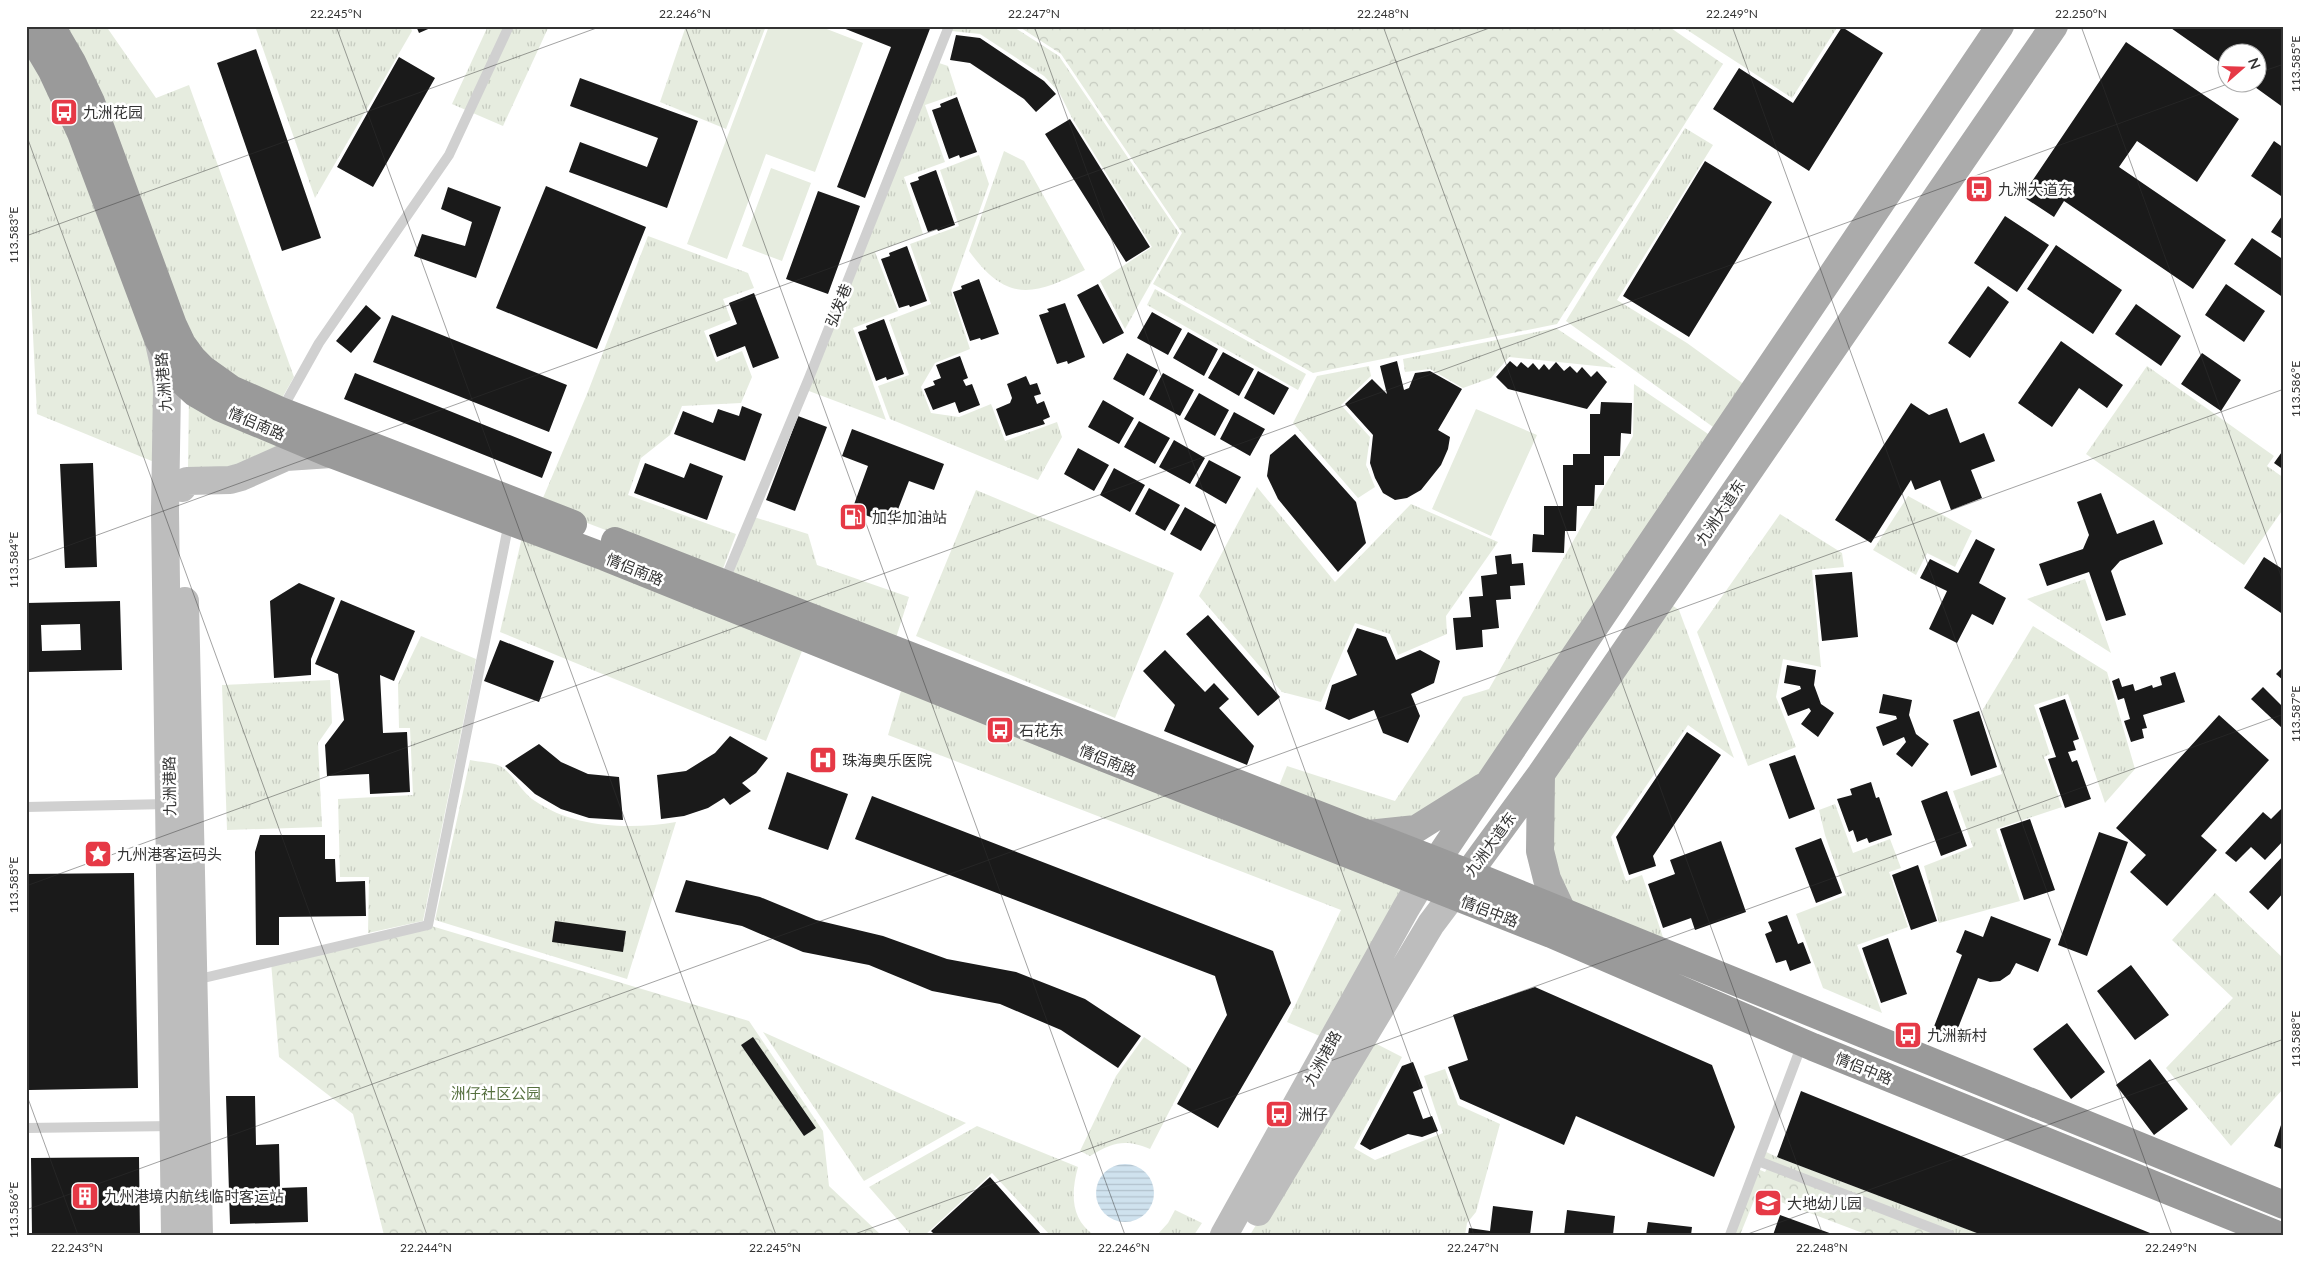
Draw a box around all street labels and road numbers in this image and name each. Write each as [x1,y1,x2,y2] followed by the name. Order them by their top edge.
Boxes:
[821,281,855,329] street label: 弘发巷
[151,351,175,413] street label: 九洲港路
[226,403,288,443] street label: 情侣南路
[1692,476,1748,548] street label: 九洲大道东
[604,549,666,589] street label: 情侣南路
[1077,740,1139,780] street label: 情侣南路
[159,756,179,816] street label: 九洲港路
[1461,808,1519,880] street label: 九洲大道东
[1459,892,1521,930] street label: 情侣中路
[1300,1027,1344,1089] street label: 九洲港路
[1833,1048,1895,1088] street label: 情侣中路

